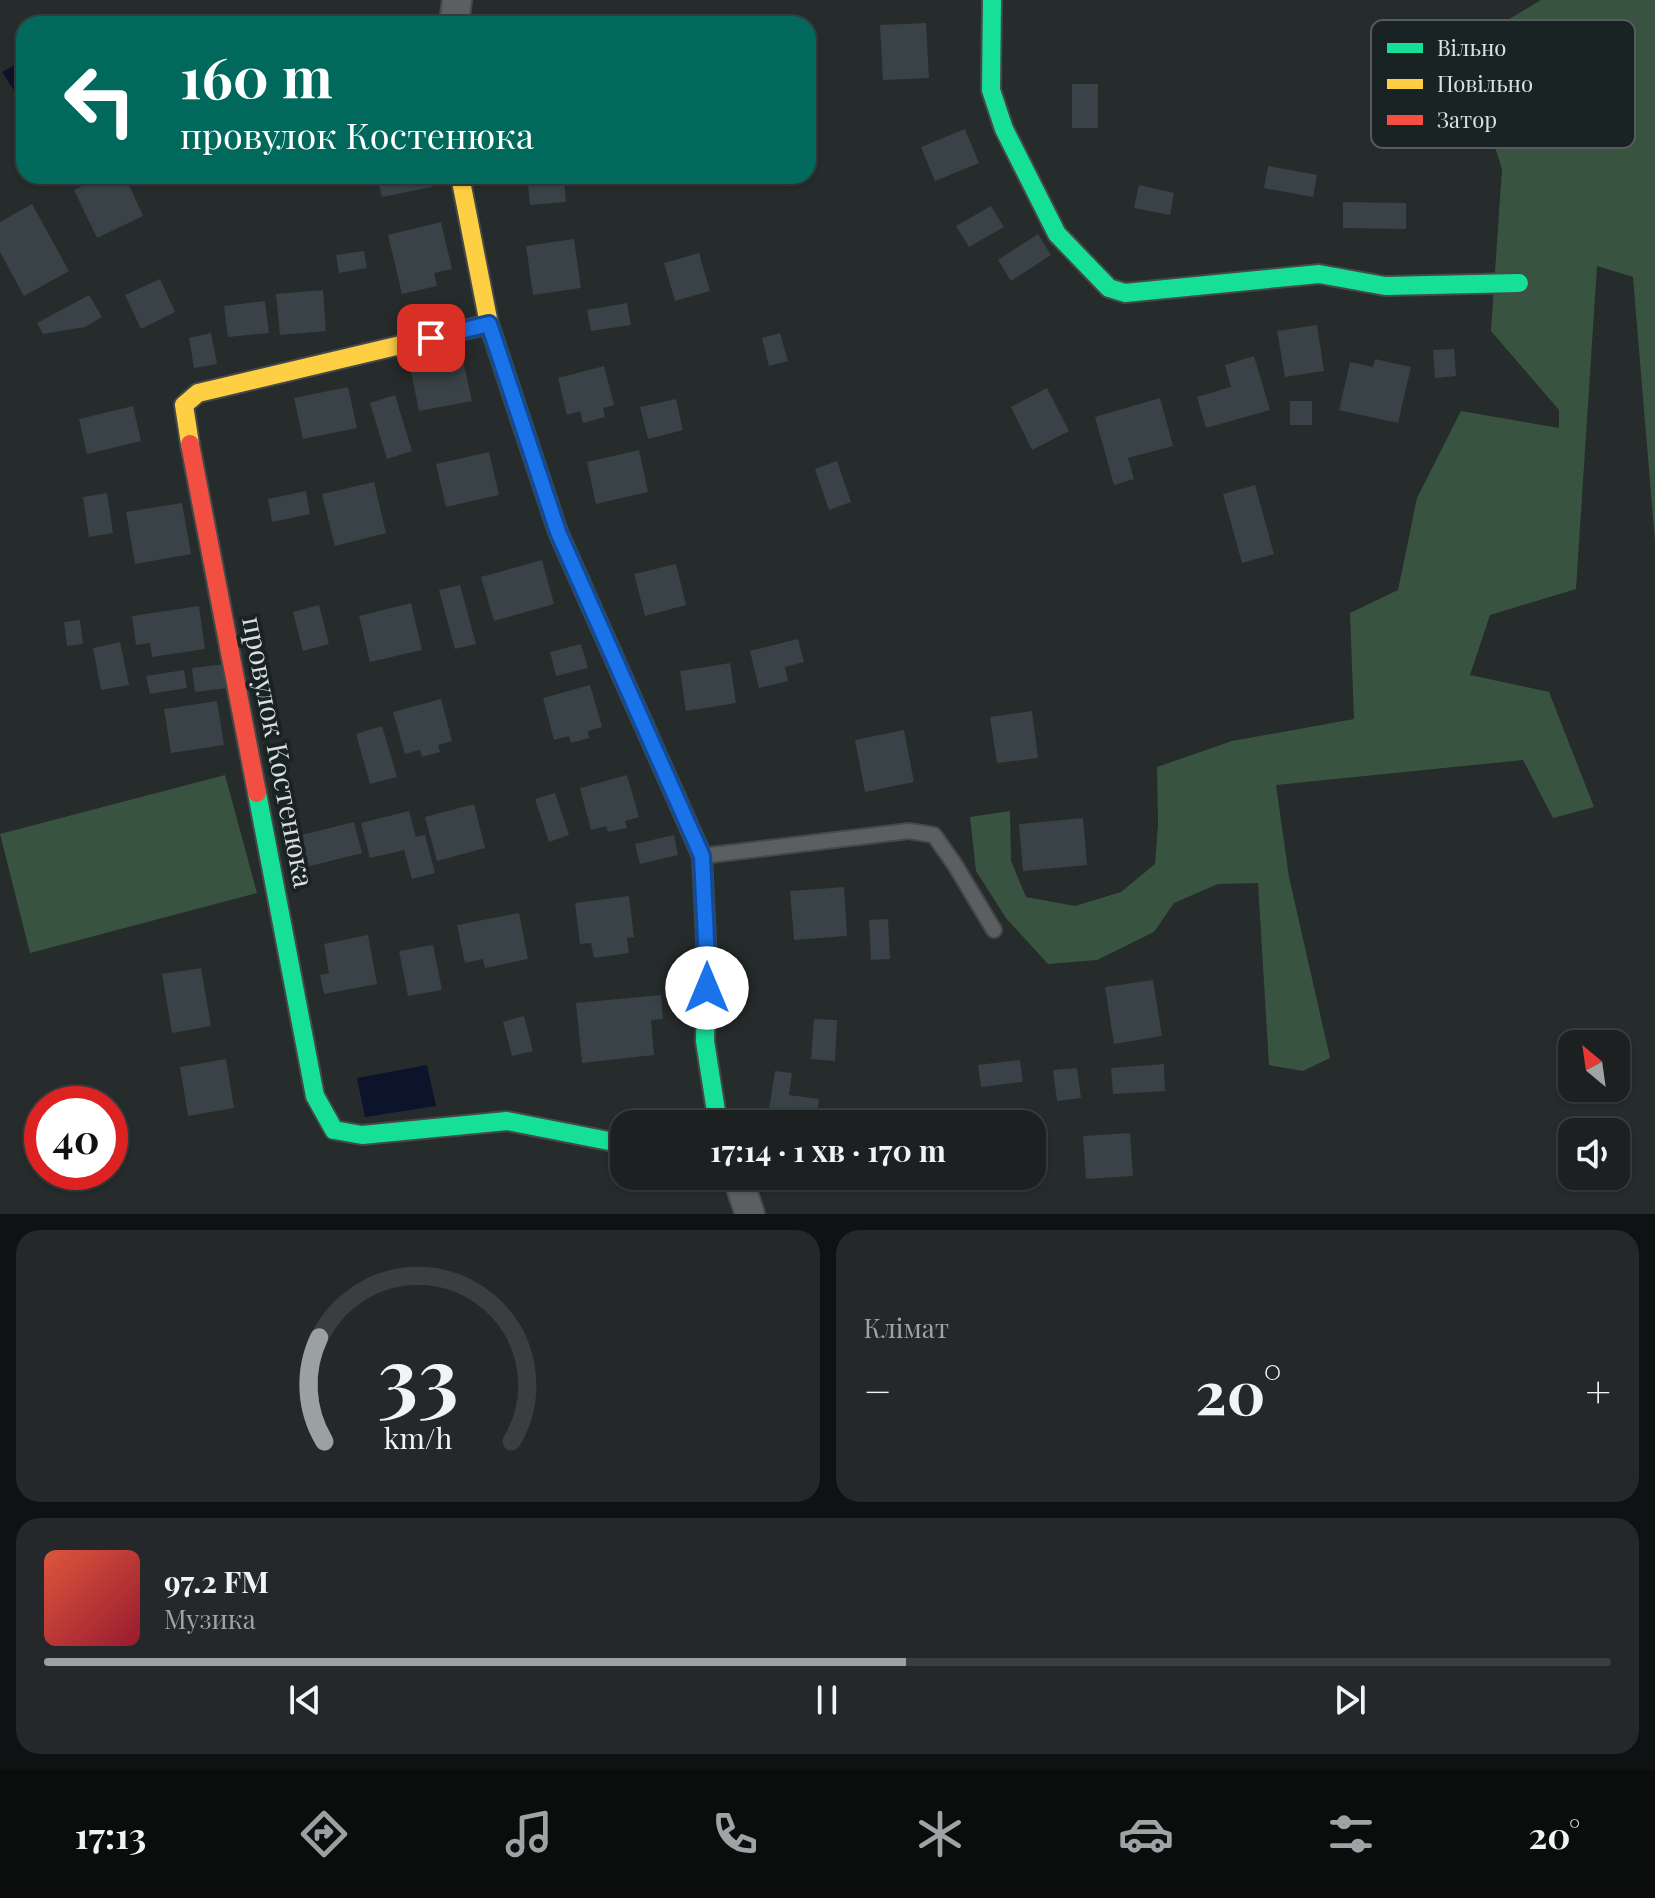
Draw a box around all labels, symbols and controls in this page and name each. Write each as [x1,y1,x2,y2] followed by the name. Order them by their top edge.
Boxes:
[1371,20,1635,148] legend
[1437,32,1506,62] text: Вільно
[180,38,333,113] text: 160 m
[48,48,152,152] icon: left
[1437,68,1533,98] text: Повільно
[1437,104,1497,134] text: Затор
[180,110,534,158] text: провулок Костенюка
[397,304,465,372] pin
[409,316,453,360] icon: arrive
[235,613,324,890] street label: провулок Костенюка
[665,946,749,1030] position arrow
[1558,1030,1630,1102] north arrow
[1558,1030,1630,1190] map controls
[24,1086,128,1190] speed limit sign: 40
[1558,1118,1630,1190] button: sound
[710,1130,946,1170] text: 17:14 · 1 хв · 170 m
[864,1310,949,1345] text: Клімат
[377,1318,458,1429] text: 33
[1195,1350,1282,1430] text: 20°
[864,1360,892,1419] text: −
[1585,1360,1611,1419] text: +
[383,1418,452,1456] text: km/h
[164,1561,269,1601] text: 97.2 FM
[164,1601,256,1636] text: Музика
[283,1678,327,1722] icon: previous
[805,1678,849,1722] icon: pause
[1328,1678,1372,1722] icon: next
[296,1806,352,1862] icon: directions
[501,1806,557,1862] icon: music
[707,1806,763,1862] icon: phone
[912,1806,968,1862] icon: climate
[1118,1806,1174,1862] icon: car
[1323,1806,1379,1862] icon: filters
[75,1810,146,1858] text: 17:13
[1528,1810,1580,1858] text: 20°

